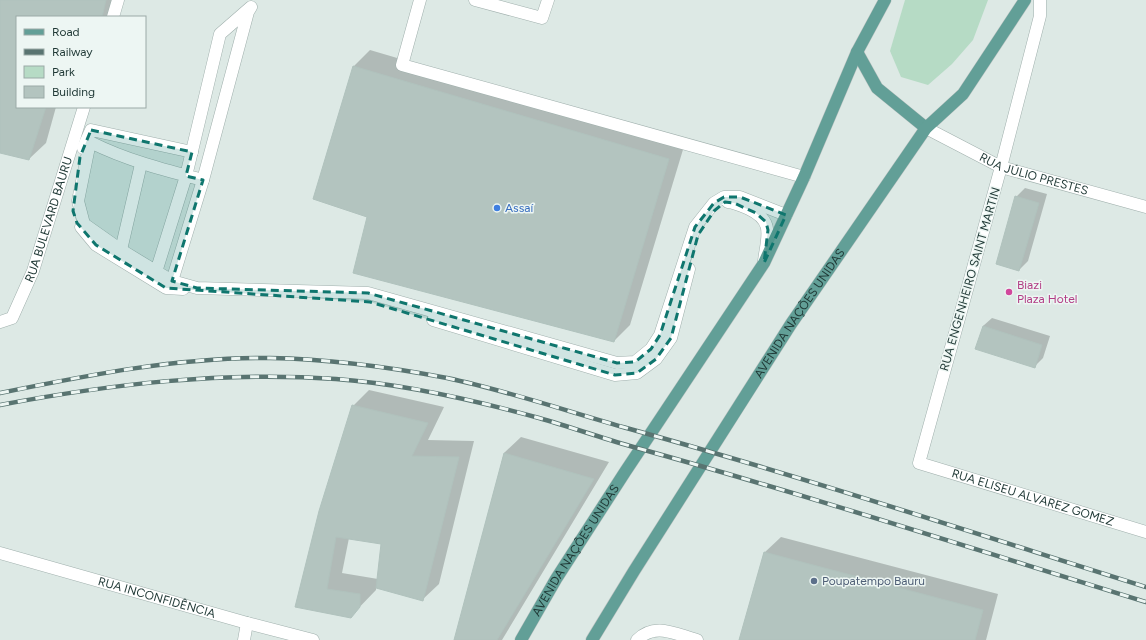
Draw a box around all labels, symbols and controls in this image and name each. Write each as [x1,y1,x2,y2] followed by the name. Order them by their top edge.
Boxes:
[16,16,146,108] legend
[52,25,80,39] text: Road
[52,45,93,59] text: Railway
[52,65,75,79] text: Park
[52,85,95,99] text: Building
[977,150,1090,198] street label: RUA JÚLIO PRESTES
[22,155,75,284] street label: RUA BULEVARD BAURU
[937,185,1003,373] street label: RUA ENGENHEIRO SAINT MARTIN
[505,201,534,215] place label: Assaí
[492,203,502,213] marker: Assaí
[751,246,848,381] street label: AVENIDA NAÇÕES UNIDAS
[1017,278,1077,306] place label: Biazi Plaza Hotel
[1004,287,1014,297] marker: Biazi Plaza Hotel
[950,466,1116,529] street label: RUA ELISEU ALVAREZ GOMEZ
[529,482,622,619] street label: AVENIDA NAÇÕES UNIDAS
[96,574,217,621] street label: RUA INCONFIDÊNCIA
[822,574,925,588] place label: Poupatempo Bauru
[809,576,819,586] marker: Poupatempo Bauru

